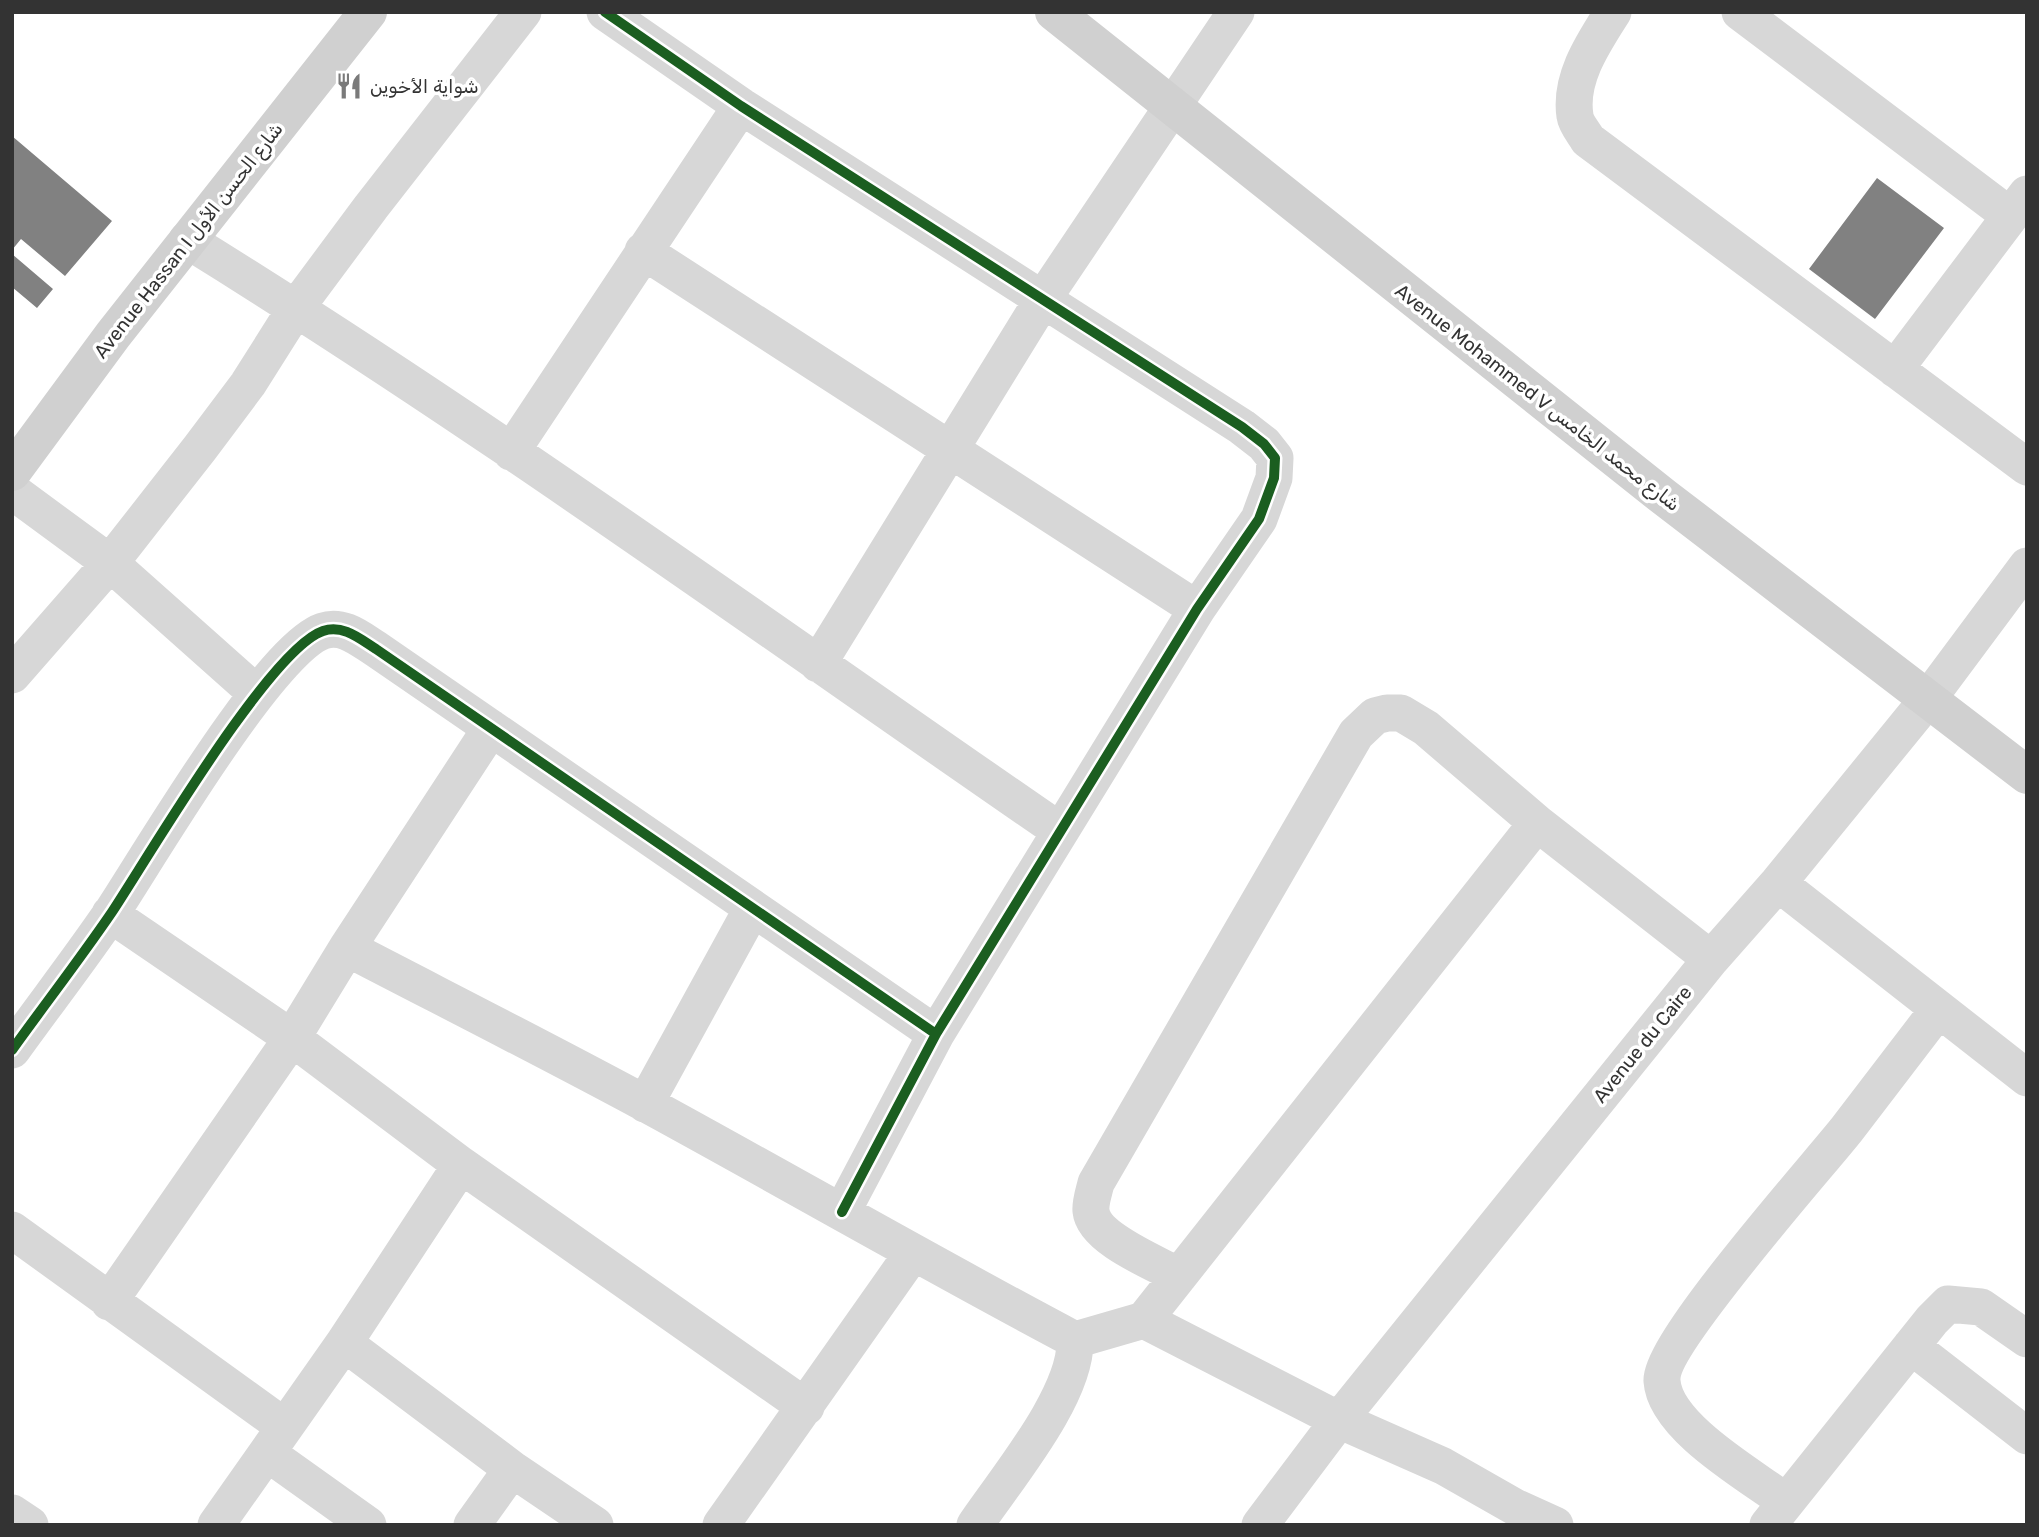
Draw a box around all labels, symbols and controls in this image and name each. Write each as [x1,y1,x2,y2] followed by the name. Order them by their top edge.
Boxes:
[334,71,364,101] restaurant icon: شواية الأخوين
[370,75,479,98] place label: شواية الأخوين
[89,118,289,364] street label: Avenue Hassan I شارع الحسن الأول
[1389,279,1685,517] street label: Avenue Mohammed V شارع محمد الخامس
[1588,981,1697,1108] street label: Avenue du Caire

